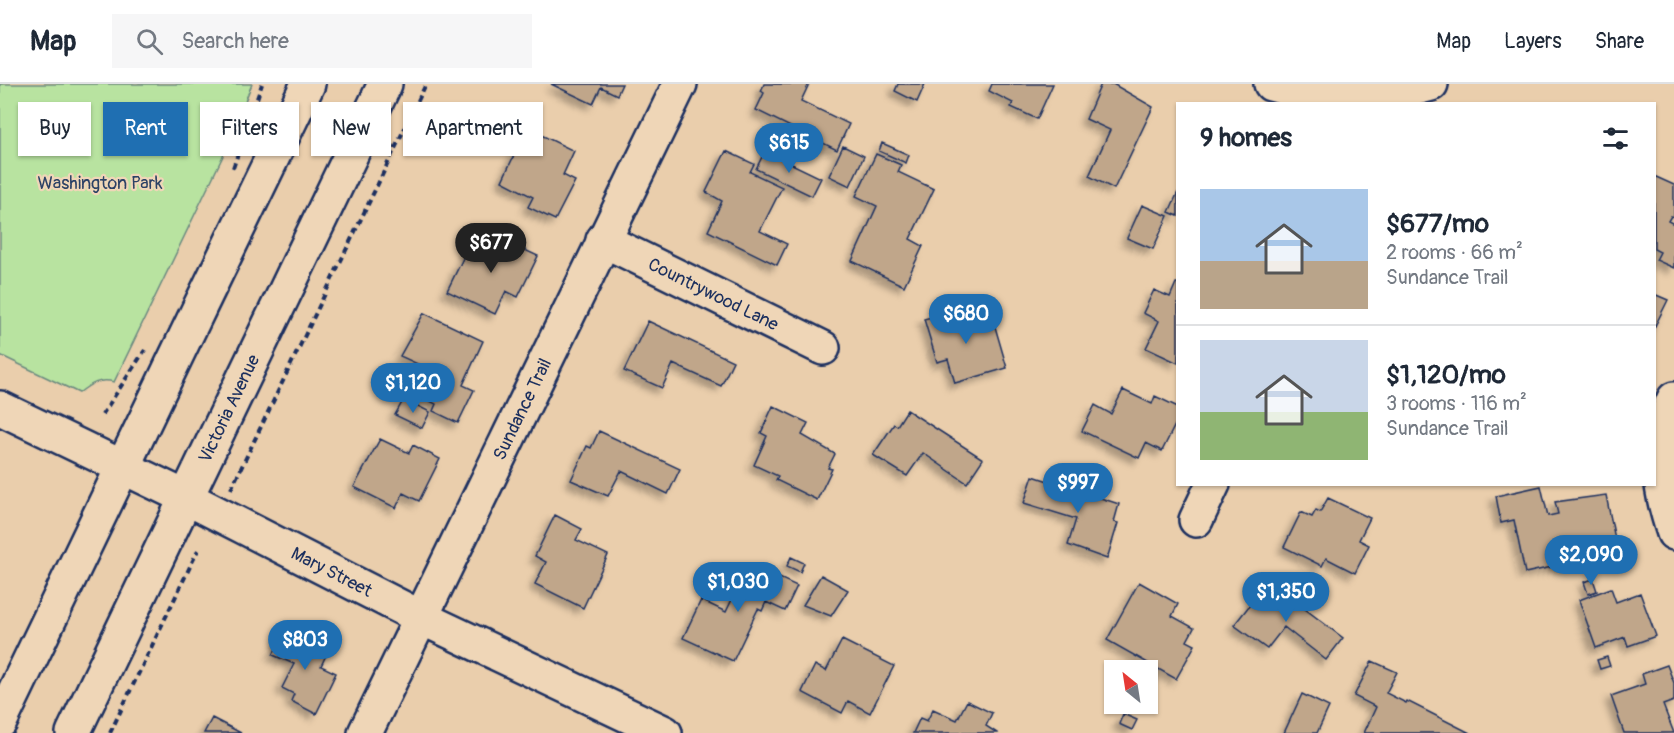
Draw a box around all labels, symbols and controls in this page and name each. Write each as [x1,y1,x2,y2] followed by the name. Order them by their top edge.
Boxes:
[112,14,532,68] search box
[30,24,76,59] text: Map
[133,25,166,58] icon: search
[181,27,289,55] text: Search here
[1436,28,1471,55] text: Map
[1504,28,1562,55] text: Layers
[1595,28,1644,55] text: Share
[18,102,91,156] chip: Buy
[103,102,188,156] chip: Rent
[200,102,299,156] chip: Filters
[311,102,391,156] chip: New
[403,102,543,156] chip: Apartment
[1200,122,1292,154] text: 9 homes
[1599,122,1632,155] icon: filters
[753,123,825,174] pin: $615
[768,130,810,155] text: $615
[37,172,163,195] park label: Washington Park
[1386,208,1489,240] text: $677/mo
[1248,213,1320,285] icon: home
[455,223,527,274] pin: $677
[469,230,513,255] text: $677
[1386,240,1523,265] text: 2 rooms · 66 m²
[644,253,782,336] street label: Countrywood Lane
[1386,265,1508,290] text: Sundance Trail
[930,294,1002,345] pin: $680
[943,301,989,326] text: $680
[194,351,265,467] street label: Victoria Avenue
[488,355,557,464] street label: Sundance Trail
[1386,359,1506,391] text: $1,120/mo
[364,363,462,414] pin: $1,120
[1248,364,1320,436] icon: home
[385,370,441,395] text: $1,120
[1386,391,1527,416] text: 3 rooms · 116 m²
[1386,416,1508,441] text: Sundance Trail
[1042,463,1114,514] pin: $997
[1057,470,1099,495] text: $997
[1542,535,1640,586] pin: $2,090
[287,542,377,603] street label: Mary Street
[1559,542,1623,567] text: $2,090
[689,562,787,613] pin: $1,030
[707,569,769,594] text: $1,030
[1237,572,1335,623] pin: $1,350
[1256,579,1316,604] text: $1,350
[269,620,341,671] pin: $803
[282,627,328,652] text: $803
[1104,660,1158,714] north arrow
[1104,660,1158,714] map controls

